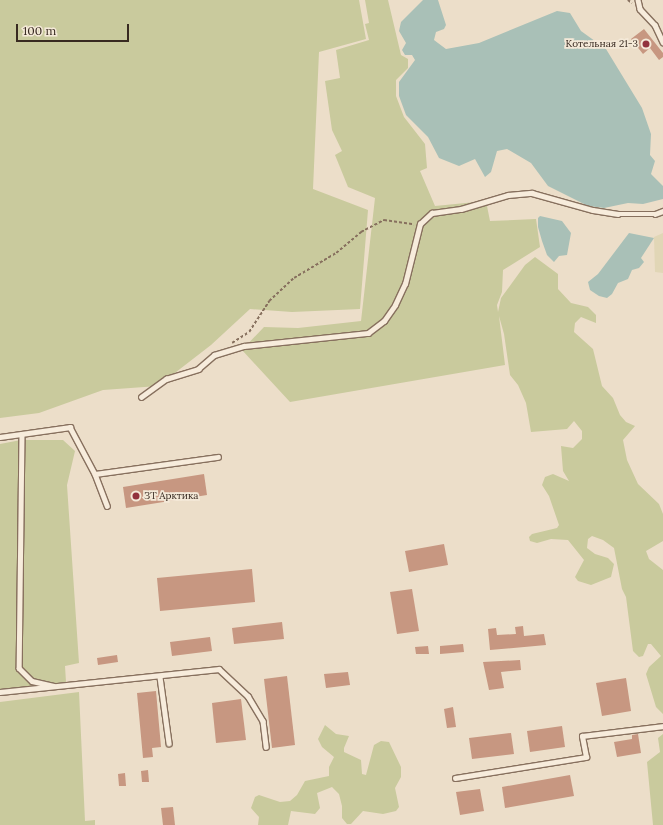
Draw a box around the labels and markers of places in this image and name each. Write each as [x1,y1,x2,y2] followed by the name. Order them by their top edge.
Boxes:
[566,38,638,50] place label: Котельная 21-3
[641,39,651,49] marker: Котельная 21-3
[144,490,199,502] place label: ЗТ Арктика
[131,491,141,501] marker: ЗТ Арктика

